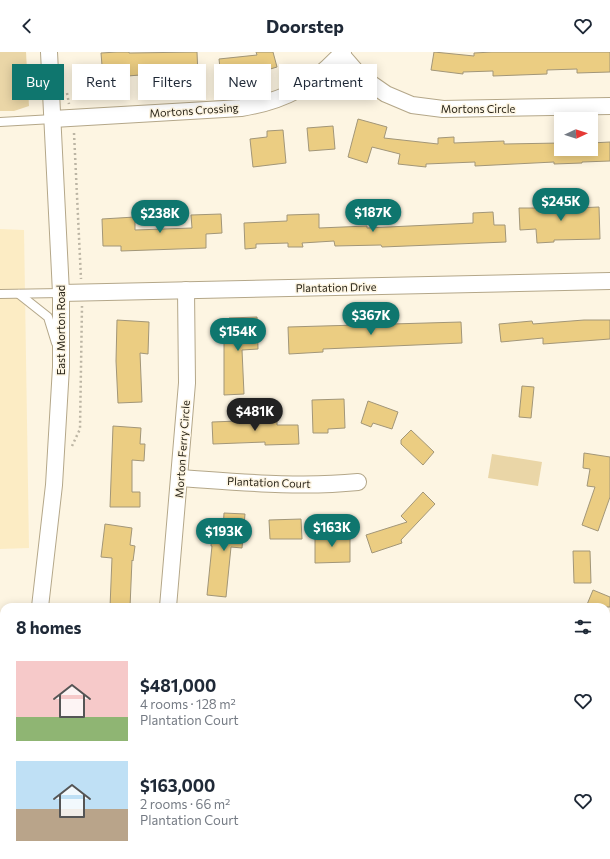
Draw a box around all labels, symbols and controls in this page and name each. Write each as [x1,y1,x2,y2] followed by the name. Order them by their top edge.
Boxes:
[16,15,38,37] icon: back
[266,15,344,37] text: Doorstep
[572,15,594,37] icon: heart
[12,64,64,100] chip: Buy
[72,64,130,100] chip: Rent
[138,64,206,100] chip: Filters
[214,64,271,100] chip: New
[279,64,377,100] chip: Apartment
[149,100,239,120] street label: Mortons Crossing
[441,102,515,115] street label: Mortons Circle
[554,112,598,156] north arrow
[554,112,598,156] map controls
[533,188,589,222] pin: $245K
[541,193,581,209] text: $245K
[345,199,401,233] pin: $187K
[132,200,188,234] pin: $238K
[354,204,392,220] text: $187K
[140,205,180,221] text: $238K
[295,280,377,294] street label: Plantation Drive
[54,285,67,375] street label: East Morton Road
[343,302,399,336] pin: $367K
[351,307,391,323] text: $367K
[210,318,266,352] pin: $154K
[219,323,257,339] text: $154K
[227,398,283,432] pin: $481K
[172,400,192,498] street label: Morton Ferry Circle
[236,403,274,419] text: $481K
[227,474,311,490] street label: Plantation Court
[304,514,360,548] pin: $163K
[196,518,252,552] pin: $193K
[313,519,351,535] text: $163K
[205,523,243,539] text: $193K
[572,616,594,638] icon: filters
[16,617,81,638] text: 8 homes
[140,675,216,696] text: $481,000
[48,677,96,725] icon: home
[572,690,594,712] icon: heart
[140,696,236,712] text: 4 rooms · 128 m²
[140,712,239,728] text: Plantation Court
[140,775,215,796] text: $163,000
[48,777,96,825] icon: home
[572,790,594,812] icon: heart
[140,796,230,812] text: 2 rooms · 66 m²
[140,812,239,828] text: Plantation Court

